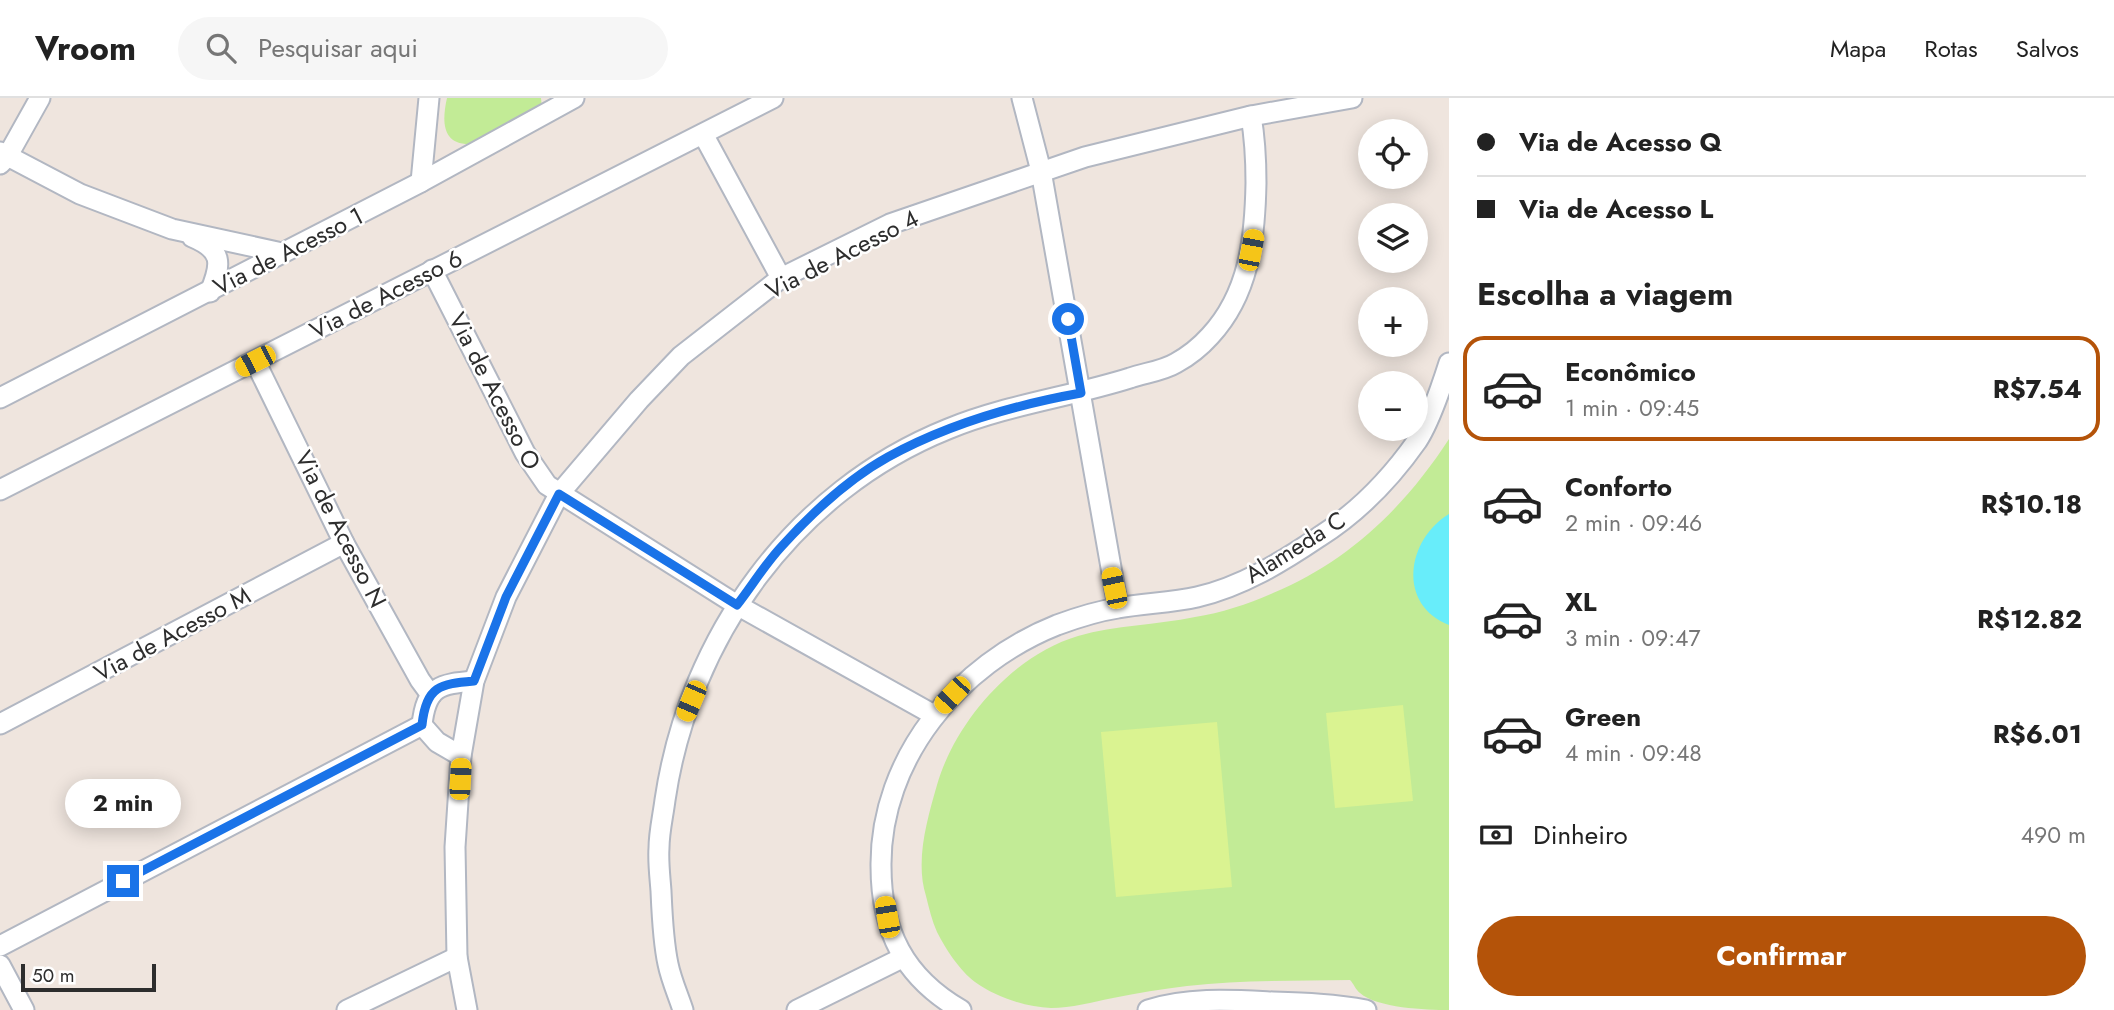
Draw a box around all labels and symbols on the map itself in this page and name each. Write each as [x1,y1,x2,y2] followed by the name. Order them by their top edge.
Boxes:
[207,198,369,304] street label: Via de Acesso 1
[759,200,925,308] street label: Via de Acesso 4
[1237,227,1266,273] car
[304,240,468,348] street label: Via de Acesso 6
[1052,303,1084,335] route start
[440,306,550,476] street label: Via de Acesso O
[232,342,279,380] car
[286,444,396,614] street label: Via de Acesso N
[1238,502,1352,592] street label: Alameda C
[1100,565,1129,611] car
[87,578,257,690] street label: Via de Acesso M
[930,672,975,718] car
[674,678,709,724] car
[449,757,472,801] car
[65,780,181,828] callout: 2 min
[107,865,139,897] route end
[874,894,901,940] car
[21,961,156,993] scale bar

